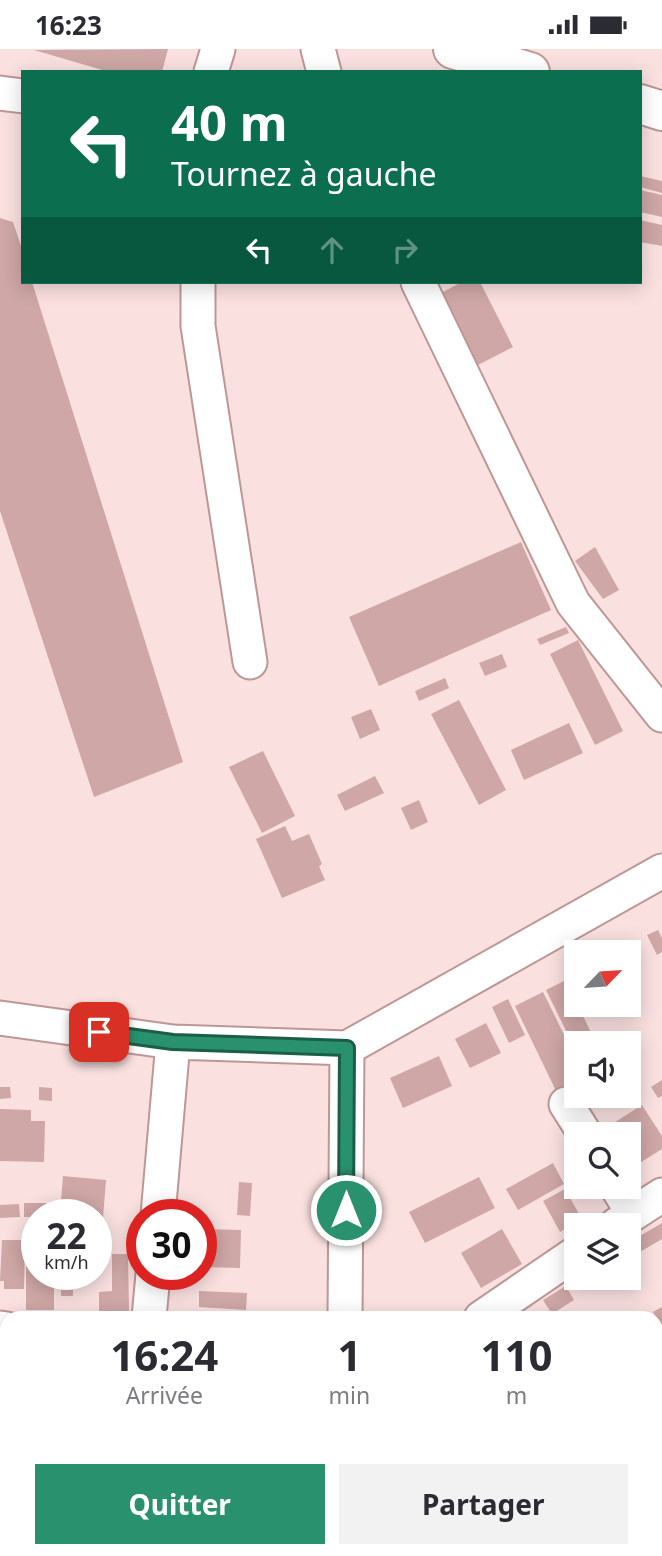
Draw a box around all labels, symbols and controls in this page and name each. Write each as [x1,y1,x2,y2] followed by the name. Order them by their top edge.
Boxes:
[35,7,102,43] text: 16:23
[171,89,288,155] text: 40 m
[56,98,147,189] icon: left
[171,152,437,195] text: Tournez à gauche
[240,231,278,269] icon: left
[313,231,351,269] icon: ahead
[386,231,424,269] icon: right
[564,940,640,1017] north arrow
[564,940,641,1290] map controls
[69,1002,129,1062] pin
[80,1013,118,1051] icon: arrive
[564,1031,641,1108] button: sound
[564,1122,641,1199] button: search
[309,1173,383,1247] position arrow
[126,1199,217,1290] speed limit sign: 30
[46,1212,87,1259] text: 22
[564,1213,641,1290] button: layers
[44,1250,89,1274] text: km/h
[110,1326,218,1383] text: 16:24
[337,1326,361,1383] text: 1
[481,1326,553,1383] text: 110
[126,1379,203,1411] text: Arrivée
[329,1379,370,1411] text: min
[506,1379,527,1411] text: m
[35,1464,325,1544] button: Quitter
[339,1464,628,1544] button: Partager

